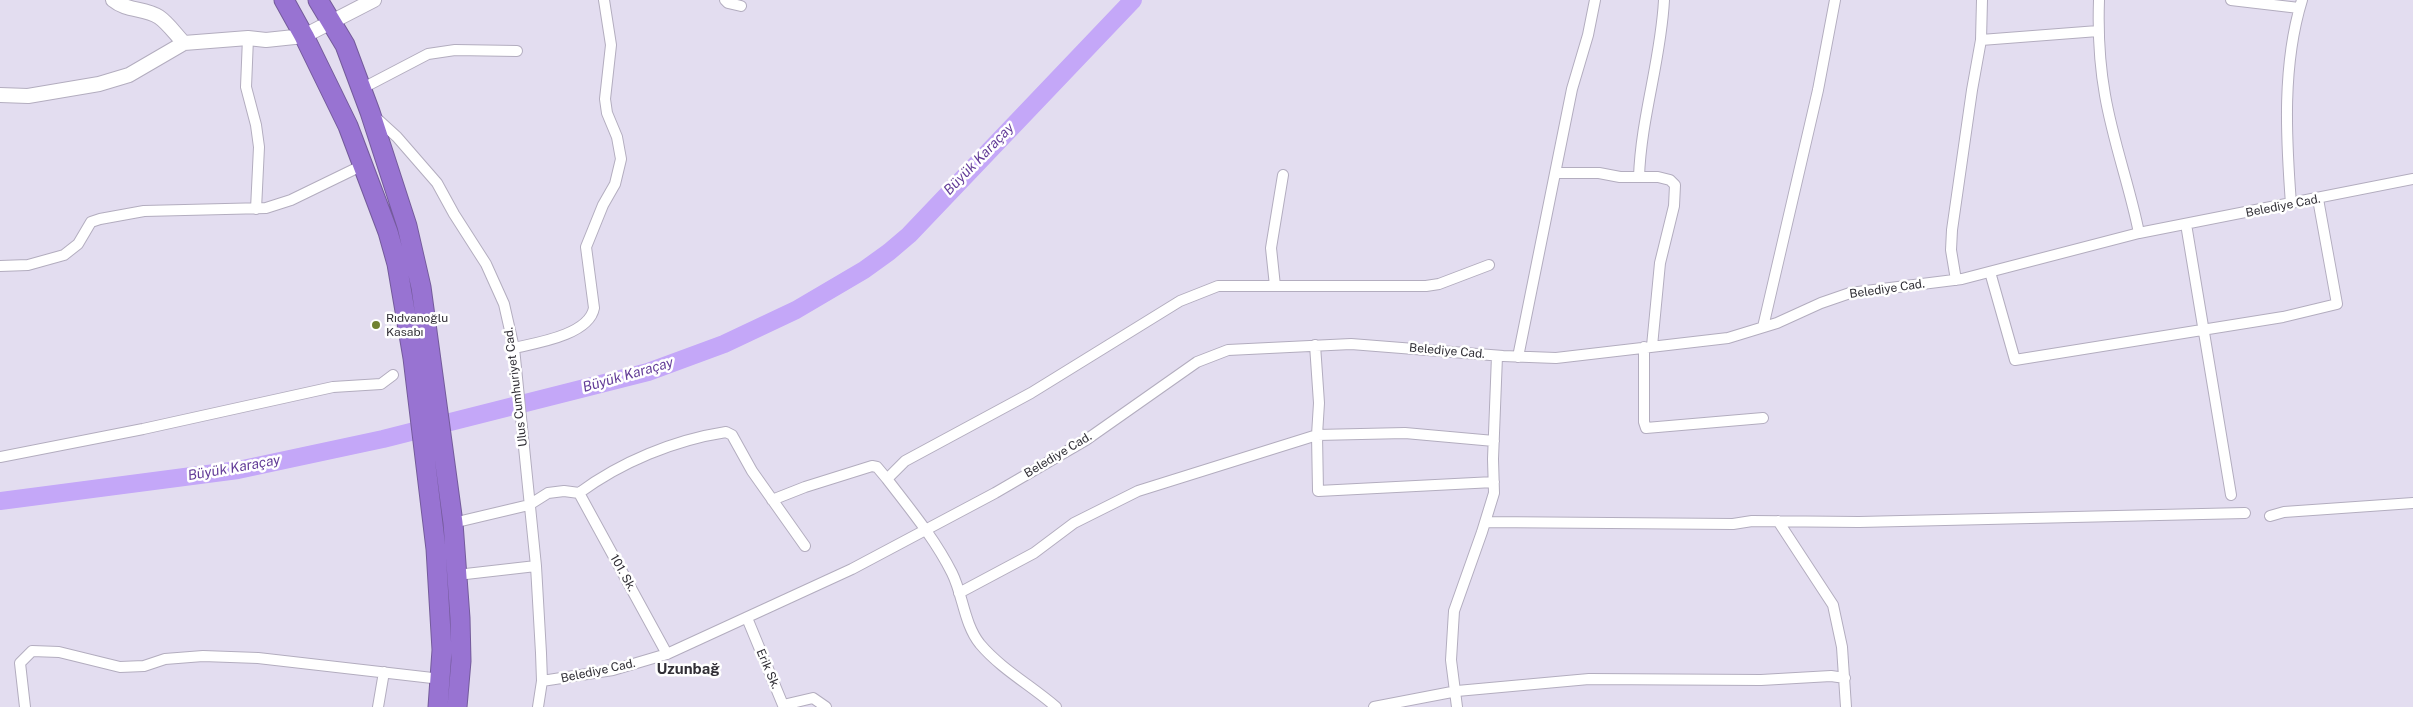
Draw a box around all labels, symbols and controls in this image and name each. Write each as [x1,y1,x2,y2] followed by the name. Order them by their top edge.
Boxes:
[940,120,1018,198] water label: Büyük Karaçay
[2244,192,2322,220] street label: Belediye Cad.
[1848,277,1926,301] street label: Belediye Cad.
[386,311,448,339] place label: Rıdvanoğlu Kasabı
[370,319,382,331] marker: Rıdvanoğlu Kasabı
[502,326,530,448] street label: Ulus Cumhuriyet Cad.
[1409,341,1485,361] street label: Belediye Cad.
[581,354,675,396] water label: Büyük Karaçay
[1022,429,1094,481] street label: Belediye Cad.
[186,452,282,484] water label: Büyük Karaçay
[607,552,639,594] street label: 101. Sk.
[753,647,783,691] street label: Erik Sk.
[559,656,637,686] street label: Belediye Cad.
[656,660,720,678] district label: Uzunbağ

